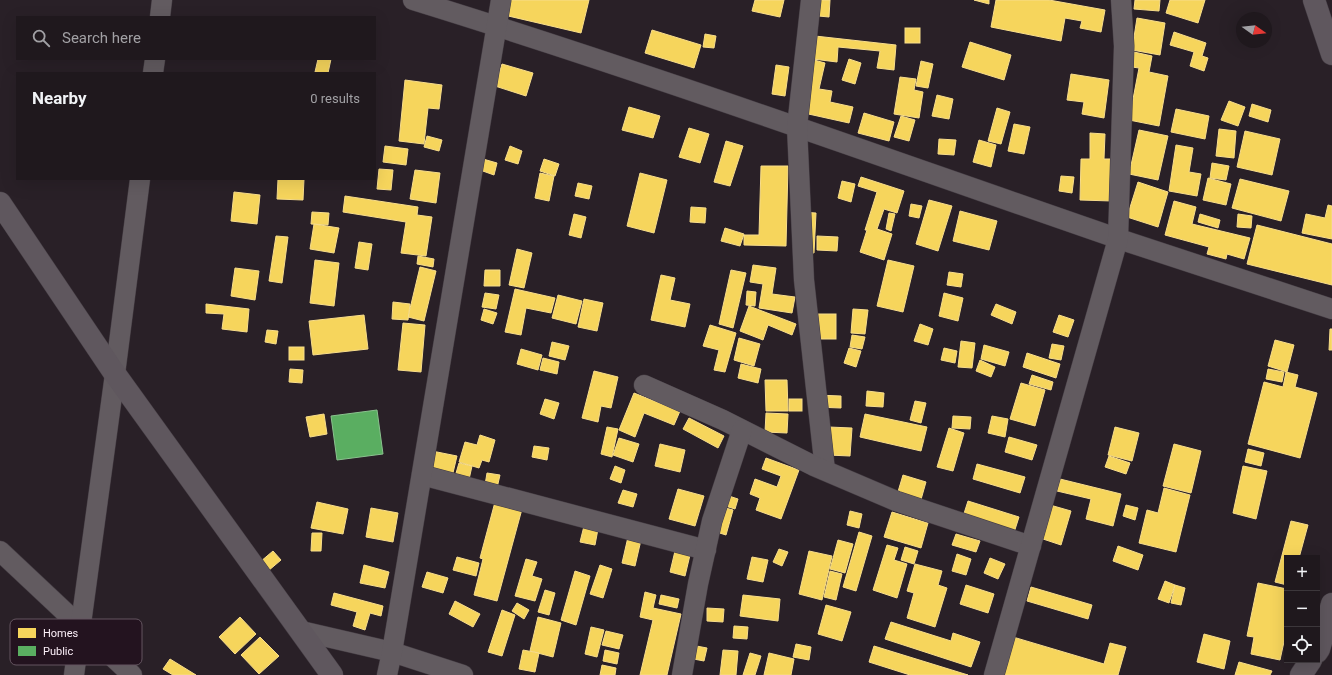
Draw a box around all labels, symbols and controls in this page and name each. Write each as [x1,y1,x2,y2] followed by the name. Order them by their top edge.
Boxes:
[1236,12,1272,48] north arrow
[16,16,376,60] search box
[30,27,52,49] icon: search
[62,29,141,47] text: Search here
[32,88,87,108] text: Nearby
[310,91,360,106] text: 0 results
[1284,555,1320,663] map controls
[1284,555,1320,591] button: +
[1284,591,1320,627] button: −
[10,619,142,665] legend
[43,627,79,640] text: Homes
[1284,627,1320,663] button: locate
[43,645,74,658] text: Public

